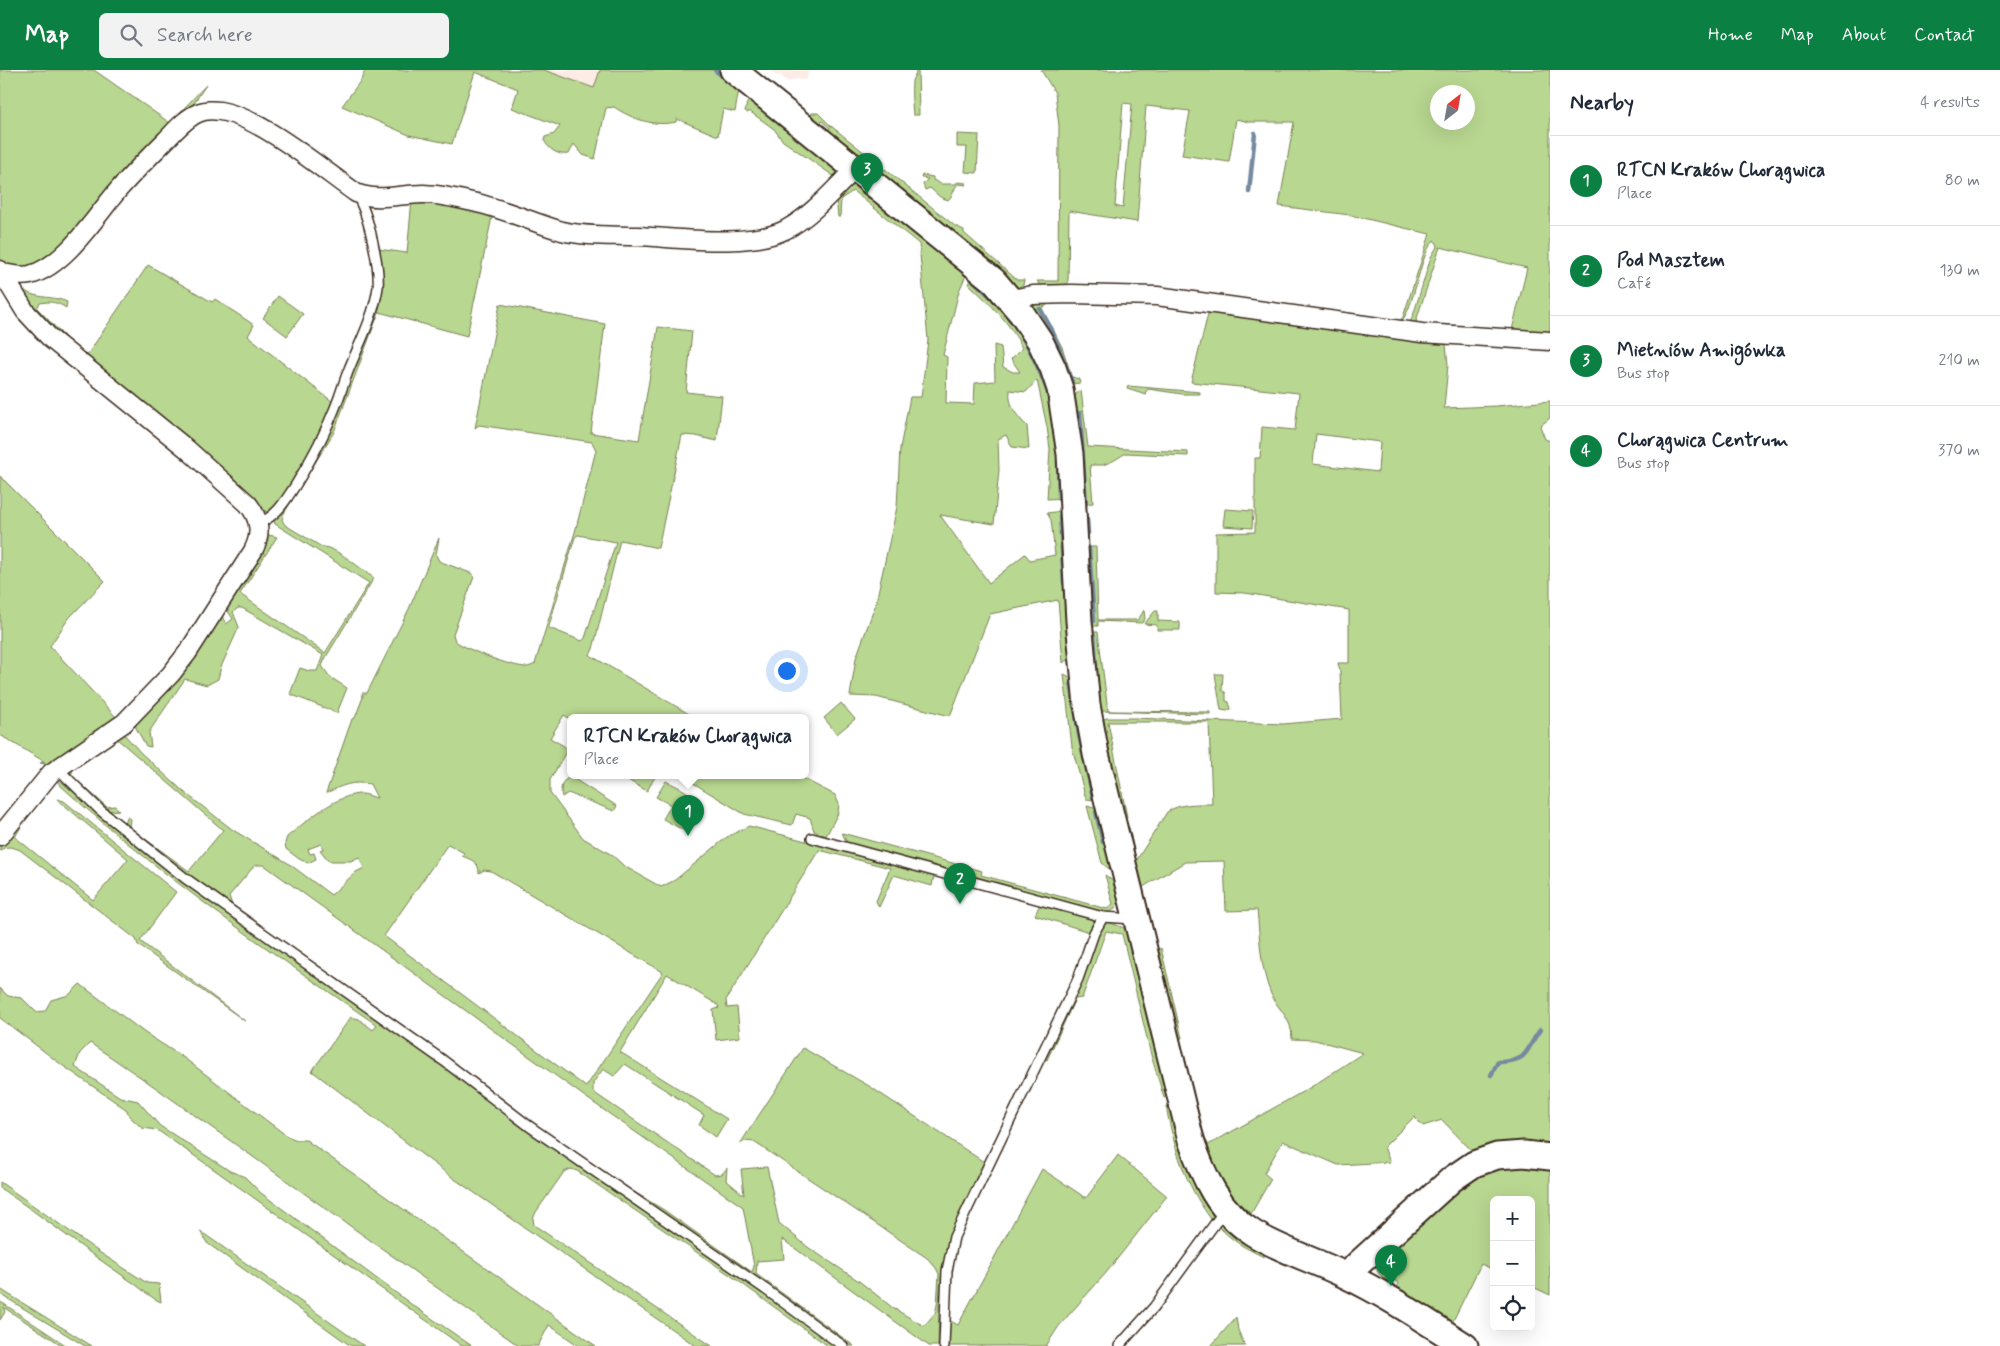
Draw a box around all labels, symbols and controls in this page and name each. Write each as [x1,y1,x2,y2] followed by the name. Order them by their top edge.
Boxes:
[99,13,449,58] search box
[25,20,69,51] text: Map
[117,21,145,49] icon: search
[157,23,253,48] text: Search here
[1708,23,1753,47] text: Home
[1781,23,1814,47] text: Map
[1842,23,1886,47] text: About
[1914,23,1975,47] text: Contact
[1430,85,1475,130] north arrow
[1570,89,1634,117] text: Nearby
[1920,92,1980,113] text: 4 results
[851,153,883,194] pin: 3
[1617,158,1825,183] text: RTCN Kraków Chorągwica
[1582,170,1590,191] text: 1
[1945,170,1980,191] text: 80 m
[1617,183,1652,204] text: Place
[1617,248,1725,273] text: Pod Masztem
[1582,260,1590,281] text: 2
[1939,260,1980,281] text: 130 m
[1617,273,1651,294] text: Café
[1617,338,1786,363] text: Mietniów Amigówka
[1582,350,1590,371] text: 3
[1939,350,1980,371] text: 210 m
[1617,363,1670,384] text: Bus stop
[1617,428,1788,453] text: Chorągwica Centrum
[1581,440,1591,461] text: 4
[1938,440,1980,461] text: 370 m
[1617,453,1670,474] text: Bus stop
[774,658,800,684] your location
[567,714,809,779] popup
[584,724,792,749] text: RTCN Kraków Chorągwica
[584,749,619,770] text: Place
[672,795,704,836] pin: 1
[944,863,976,904] pin: 2
[1490,1196,1535,1331] map controls
[1490,1196,1535,1241] button: +
[1490,1241,1535,1286] button: −
[1375,1245,1407,1286] pin: 4
[1490,1286,1535,1331] button: locate

